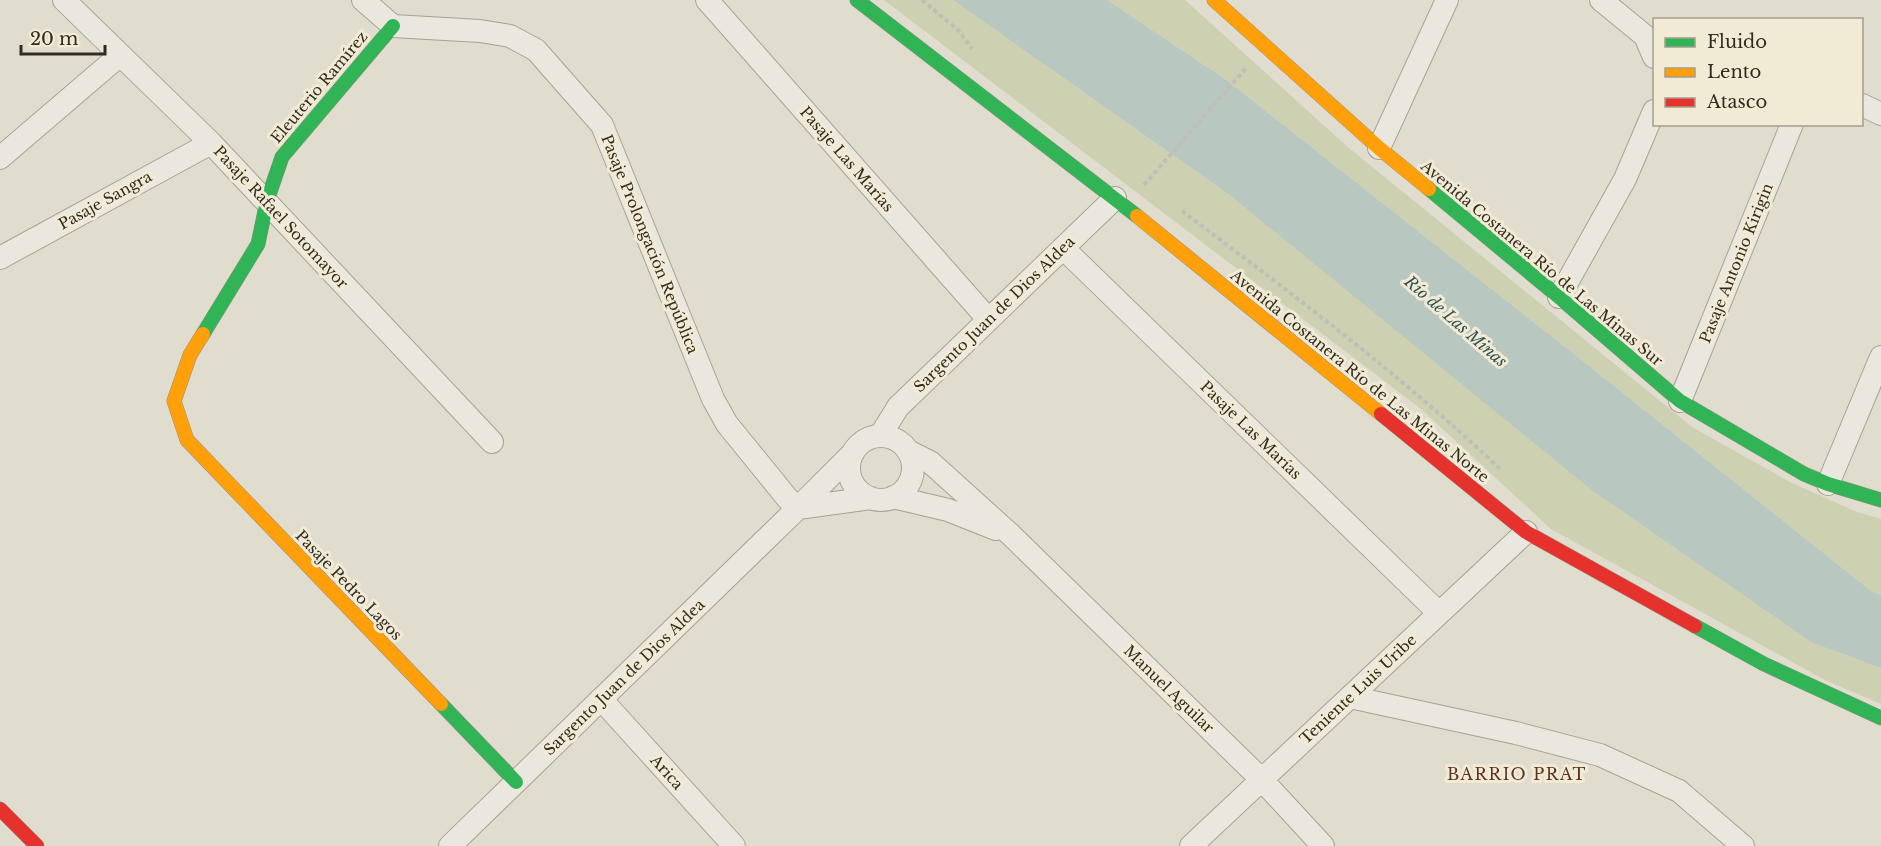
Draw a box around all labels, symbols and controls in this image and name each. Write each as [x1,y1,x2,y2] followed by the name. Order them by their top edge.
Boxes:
[21,18,105,56] scale bar
[1653,18,1863,126] legend
[267,27,371,147] street label: Eleuterio Ramírez
[30,28,78,50] text: 20 m
[1707,31,1767,53] text: Fluido
[1707,61,1761,83] text: Lento
[1706,91,1767,113] text: Atasco
[796,102,898,216] street label: Pasaje Las Marías
[597,132,703,357] street label: Pasaje Prolongación República
[210,142,353,293] street label: Pasaje Rafael Sotomayor
[1417,156,1667,370] street label: Avenida Costanera Río de Las Minas Sur
[55,166,156,233] street label: Pasaje Sangra
[1695,180,1777,346] street label: Pasaje Antonio Kirigin
[910,231,1079,396] street label: Sargento Juan de Dios Aldea
[1226,265,1493,486] street label: Avenida Costanera Río de Las Minas Norte
[1401,271,1511,371] water label: Río de Las Minas
[1196,377,1306,483] street label: Pasaje Las Marías
[292,526,406,644] street label: Pasaje Pedro Lagos
[540,594,709,759] street label: Sargento Juan de Dios Aldea
[1296,630,1420,748] street label: Teniente Luis Uribe
[1120,641,1219,738] street label: Manuel Aguilar
[646,750,688,794] street label: Arica
[1447,764,1587,784] district label: BARRIO PRAT

